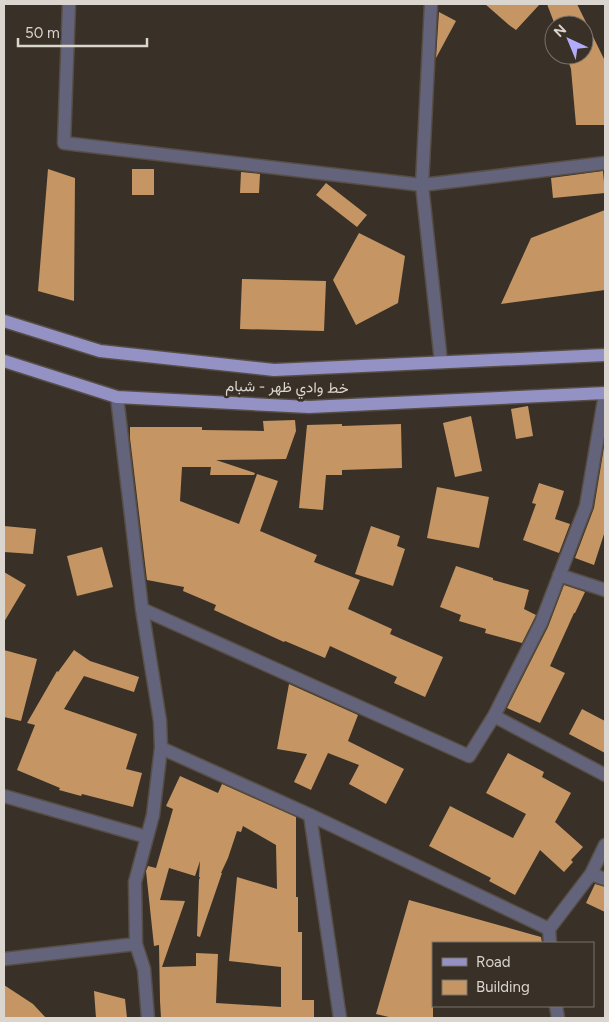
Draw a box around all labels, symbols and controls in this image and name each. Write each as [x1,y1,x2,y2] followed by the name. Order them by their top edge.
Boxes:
[18,15,146,47] scale bar
[544,15,594,65] north arrow
[551,21,570,41] text: N
[25,24,60,42] text: 50 m
[225,377,349,401] street label: خط وادي ظهر - شبام
[432,942,594,1007] legend
[476,953,511,971] text: Road
[476,978,530,996] text: Building

